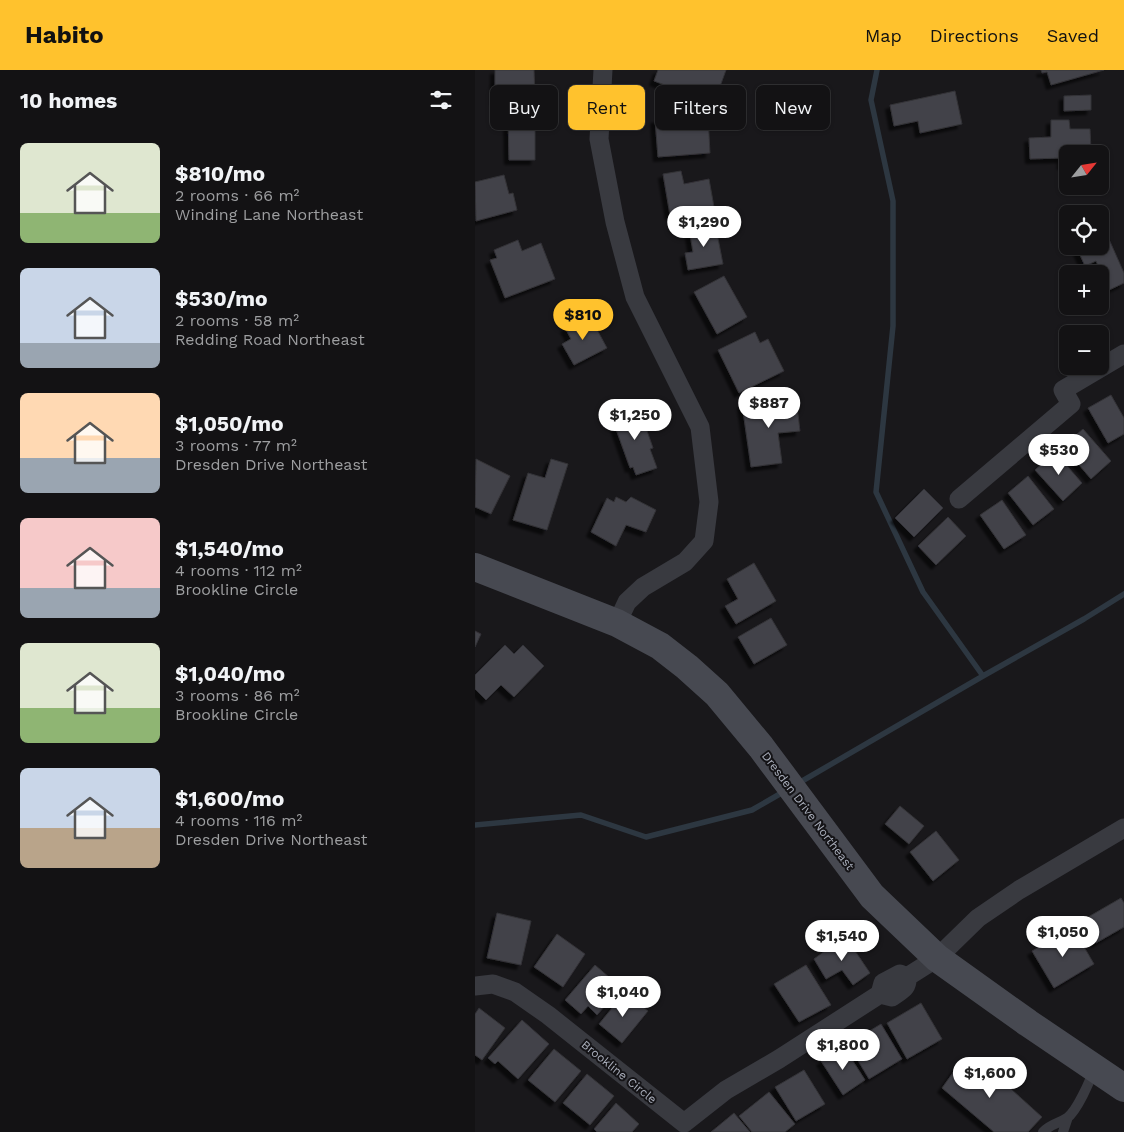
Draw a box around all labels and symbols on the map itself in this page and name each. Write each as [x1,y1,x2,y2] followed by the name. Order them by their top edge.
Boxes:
[1059,145,1109,195] north arrow
[663,206,745,248] pin: $1,290
[553,298,613,341] pin: $810
[739,386,799,429] pin: $887
[594,398,676,441] pin: $1,250
[1029,434,1089,476] pin: $530
[759,749,857,873] street label: Dresden Drive Northeast
[1022,916,1104,958] pin: $1,050
[801,920,883,962] pin: $1,540
[582,976,664,1018] pin: $1,040
[802,1028,884,1071] pin: $1,800
[579,1037,659,1107] street label: Brookline Circle
[949,1056,1031,1099] pin: $1,600

